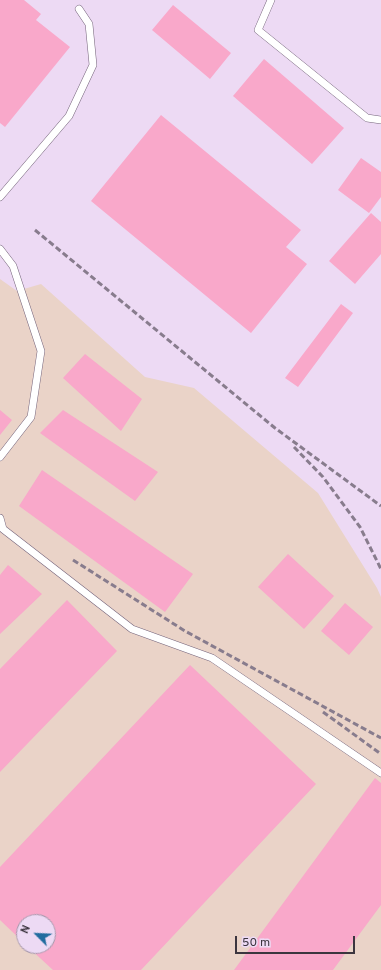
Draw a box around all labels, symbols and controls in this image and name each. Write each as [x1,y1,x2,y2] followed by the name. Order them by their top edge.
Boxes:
[16,914,56,954] north arrow
[18,923,34,936] text: N
[237,928,357,954] scale bar
[242,935,270,951] text: 50 m

